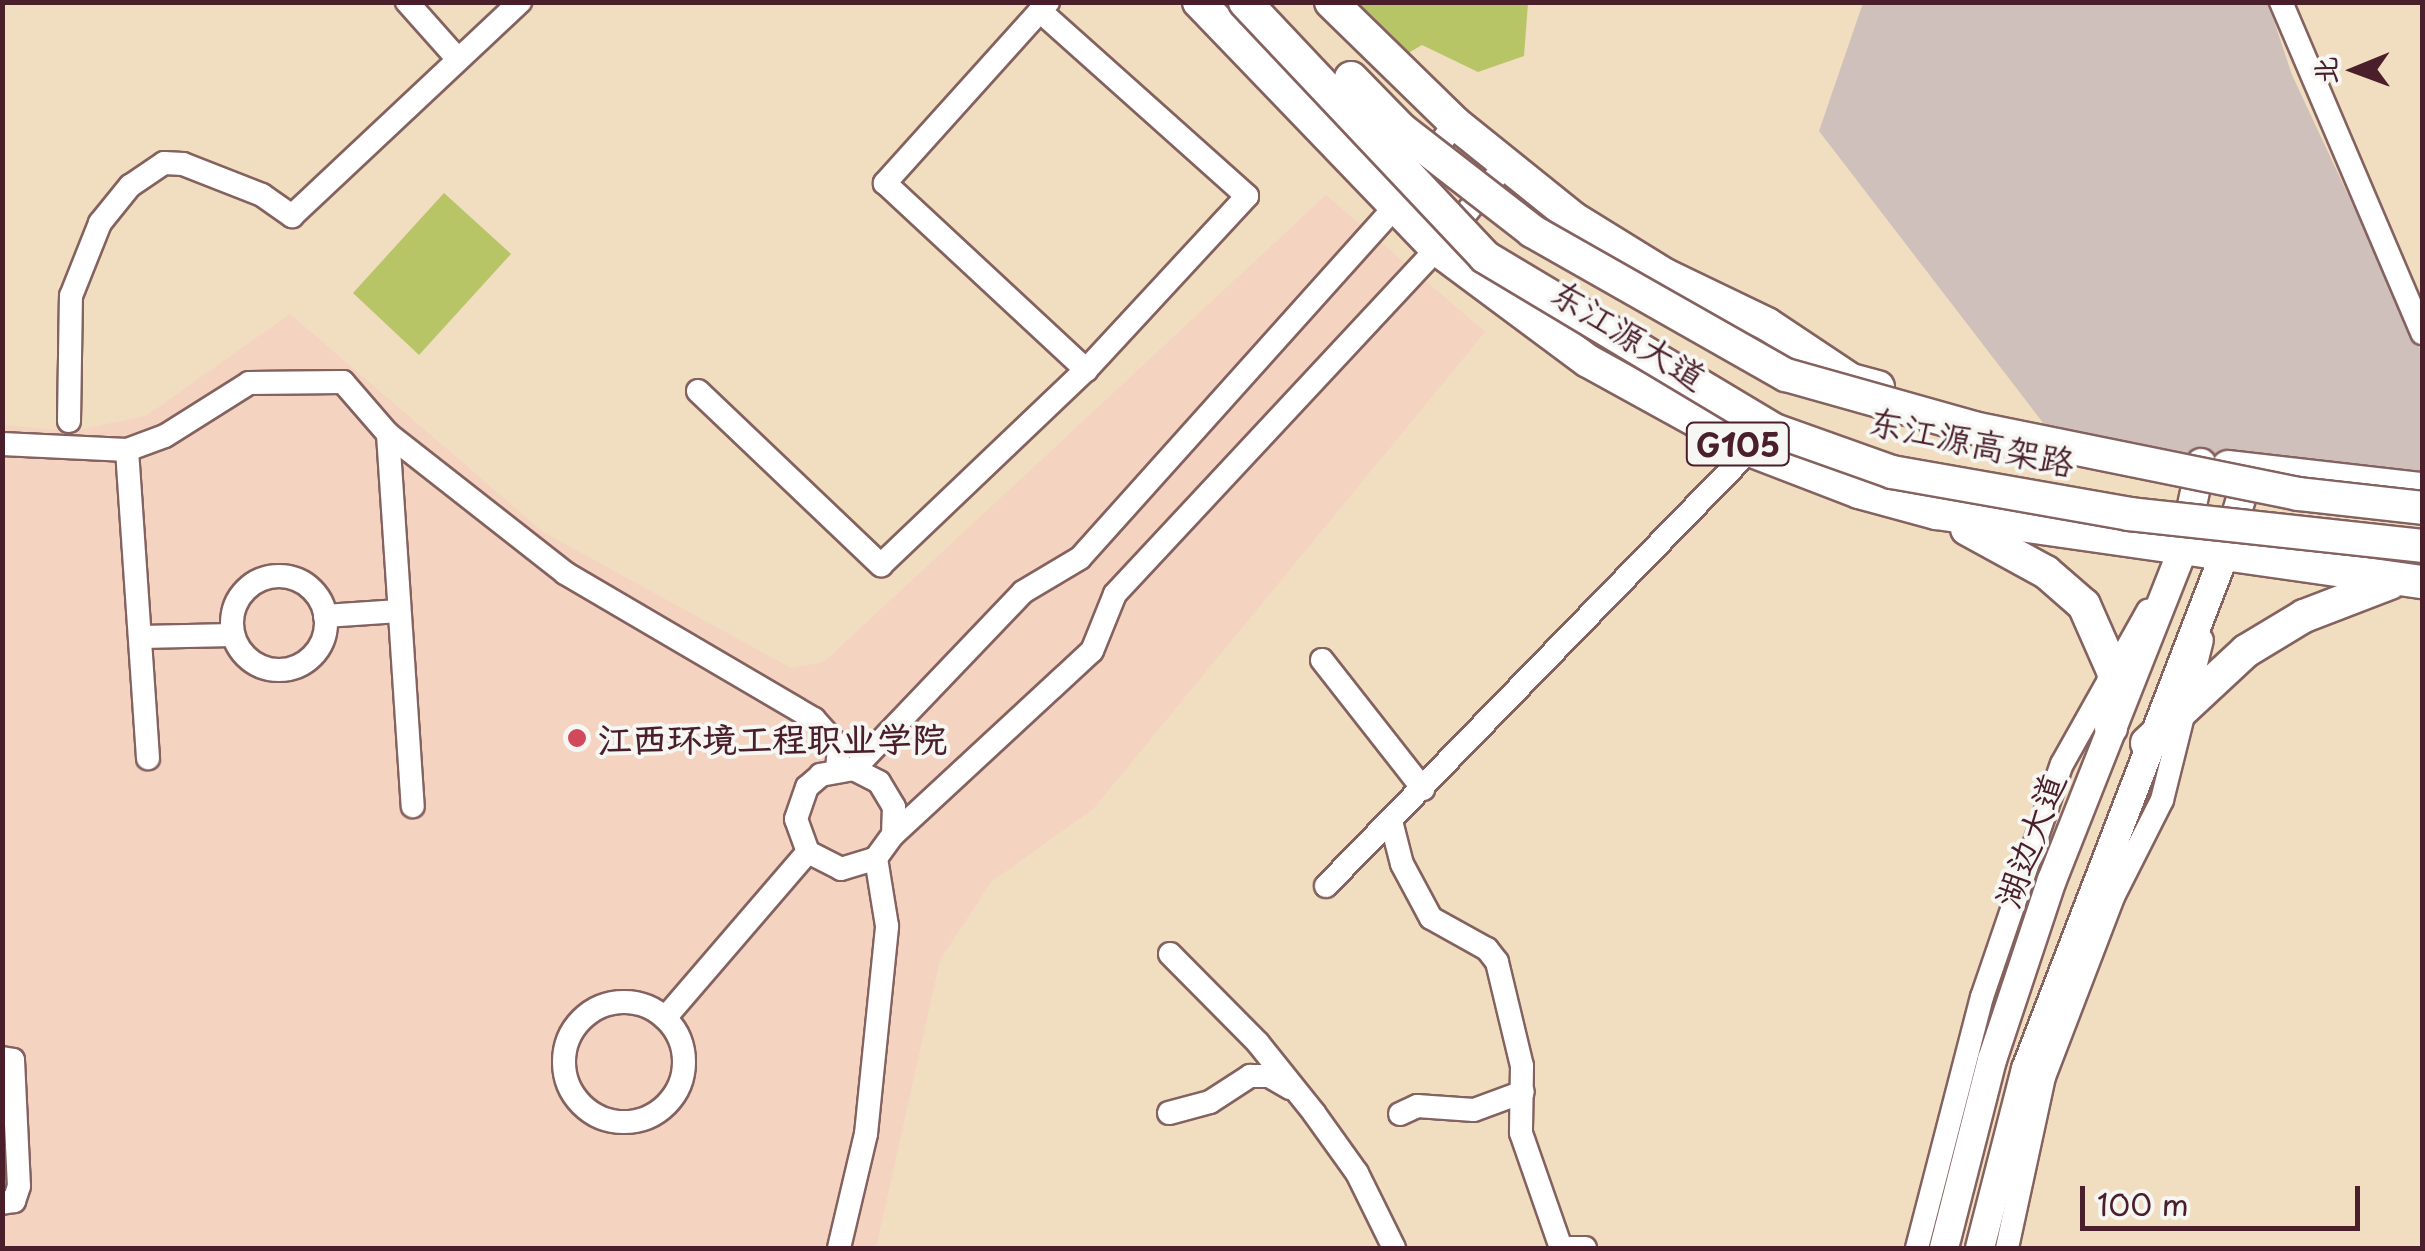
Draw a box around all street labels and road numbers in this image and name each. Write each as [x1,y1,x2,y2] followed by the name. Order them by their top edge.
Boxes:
[1544,270,1714,398] street label: 东江源大道
[1865,399,2079,483] street label: 东江源高架路
[1686,417,1790,471] road number: G105
[1985,767,2073,913] street label: 湖边大道

